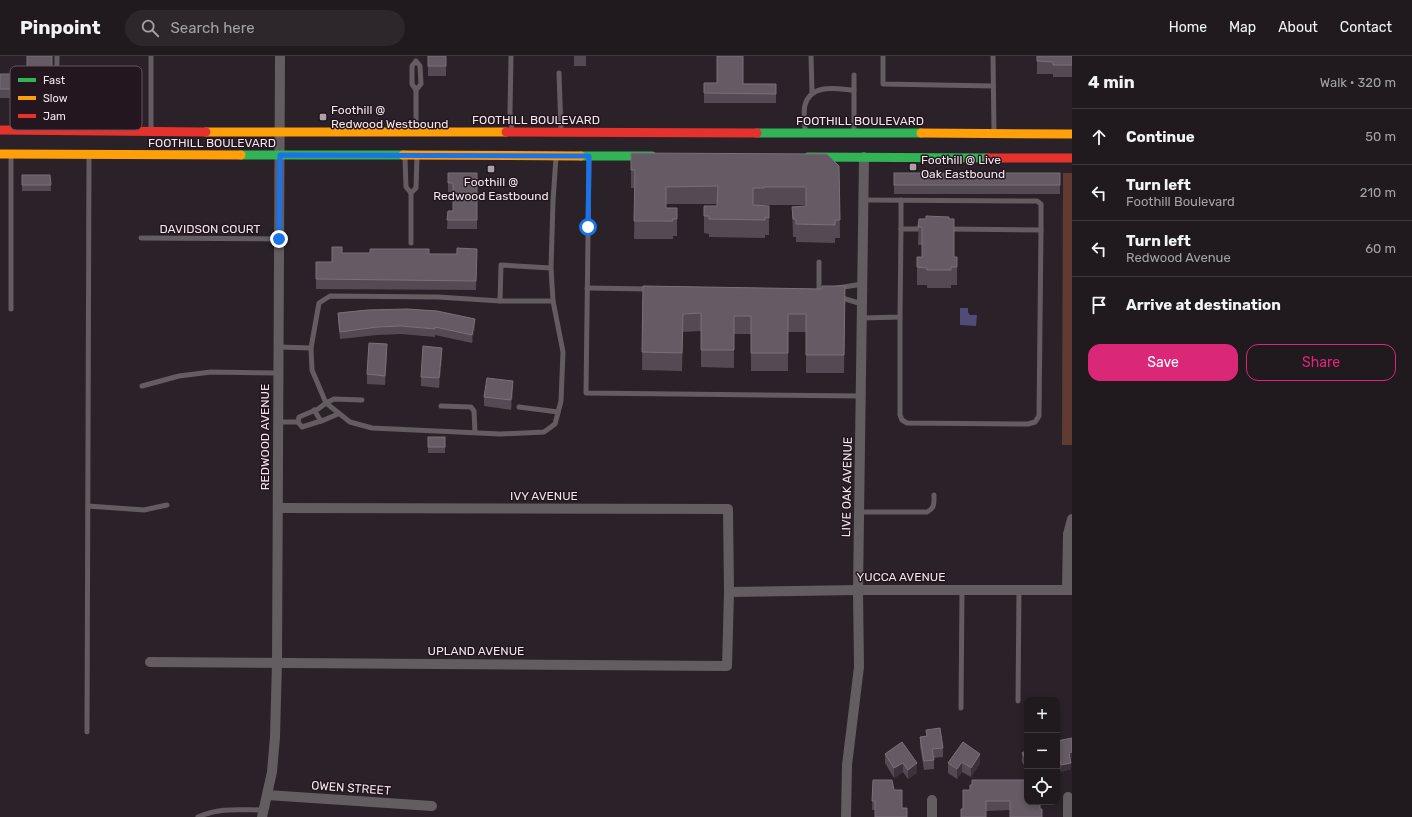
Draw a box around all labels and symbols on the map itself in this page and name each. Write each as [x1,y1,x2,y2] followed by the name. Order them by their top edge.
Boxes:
[10,66,142,130] legend
[43,74,66,87] text: Fast
[43,92,68,105] text: Slow
[331,103,448,131] place label: Foothill @ Redwood Westbound
[43,110,66,123] text: Jam
[318,112,328,122] marker: Foothill @ Redwood Westbound
[472,113,600,127] street label: FOOTHILL BOULEVARD
[796,114,924,128] street label: FOOTHILL BOULEVARD
[148,136,276,150] street label: FOOTHILL BOULEVARD
[921,153,1005,181] place label: Foothill @ Live Oak Eastbound
[908,162,918,172] marker: Foothill @ Live Oak Eastbound
[486,164,496,174] marker: Foothill @ Redwood Eastbound
[433,175,549,203] place label: Foothill @ Redwood Eastbound
[579,218,597,236] route start
[159,222,261,236] street label: DAVIDSON COURT
[270,230,288,248] route end
[258,384,272,490] street label: REDWOOD AVENUE
[839,437,855,537] street label: LIVE OAK AVENUE
[510,489,578,503] street label: IVY AVENUE
[856,570,946,584] street label: YUCCA AVENUE
[428,644,524,658] street label: UPLAND AVENUE
[311,778,391,798] street label: OWEN STREET

